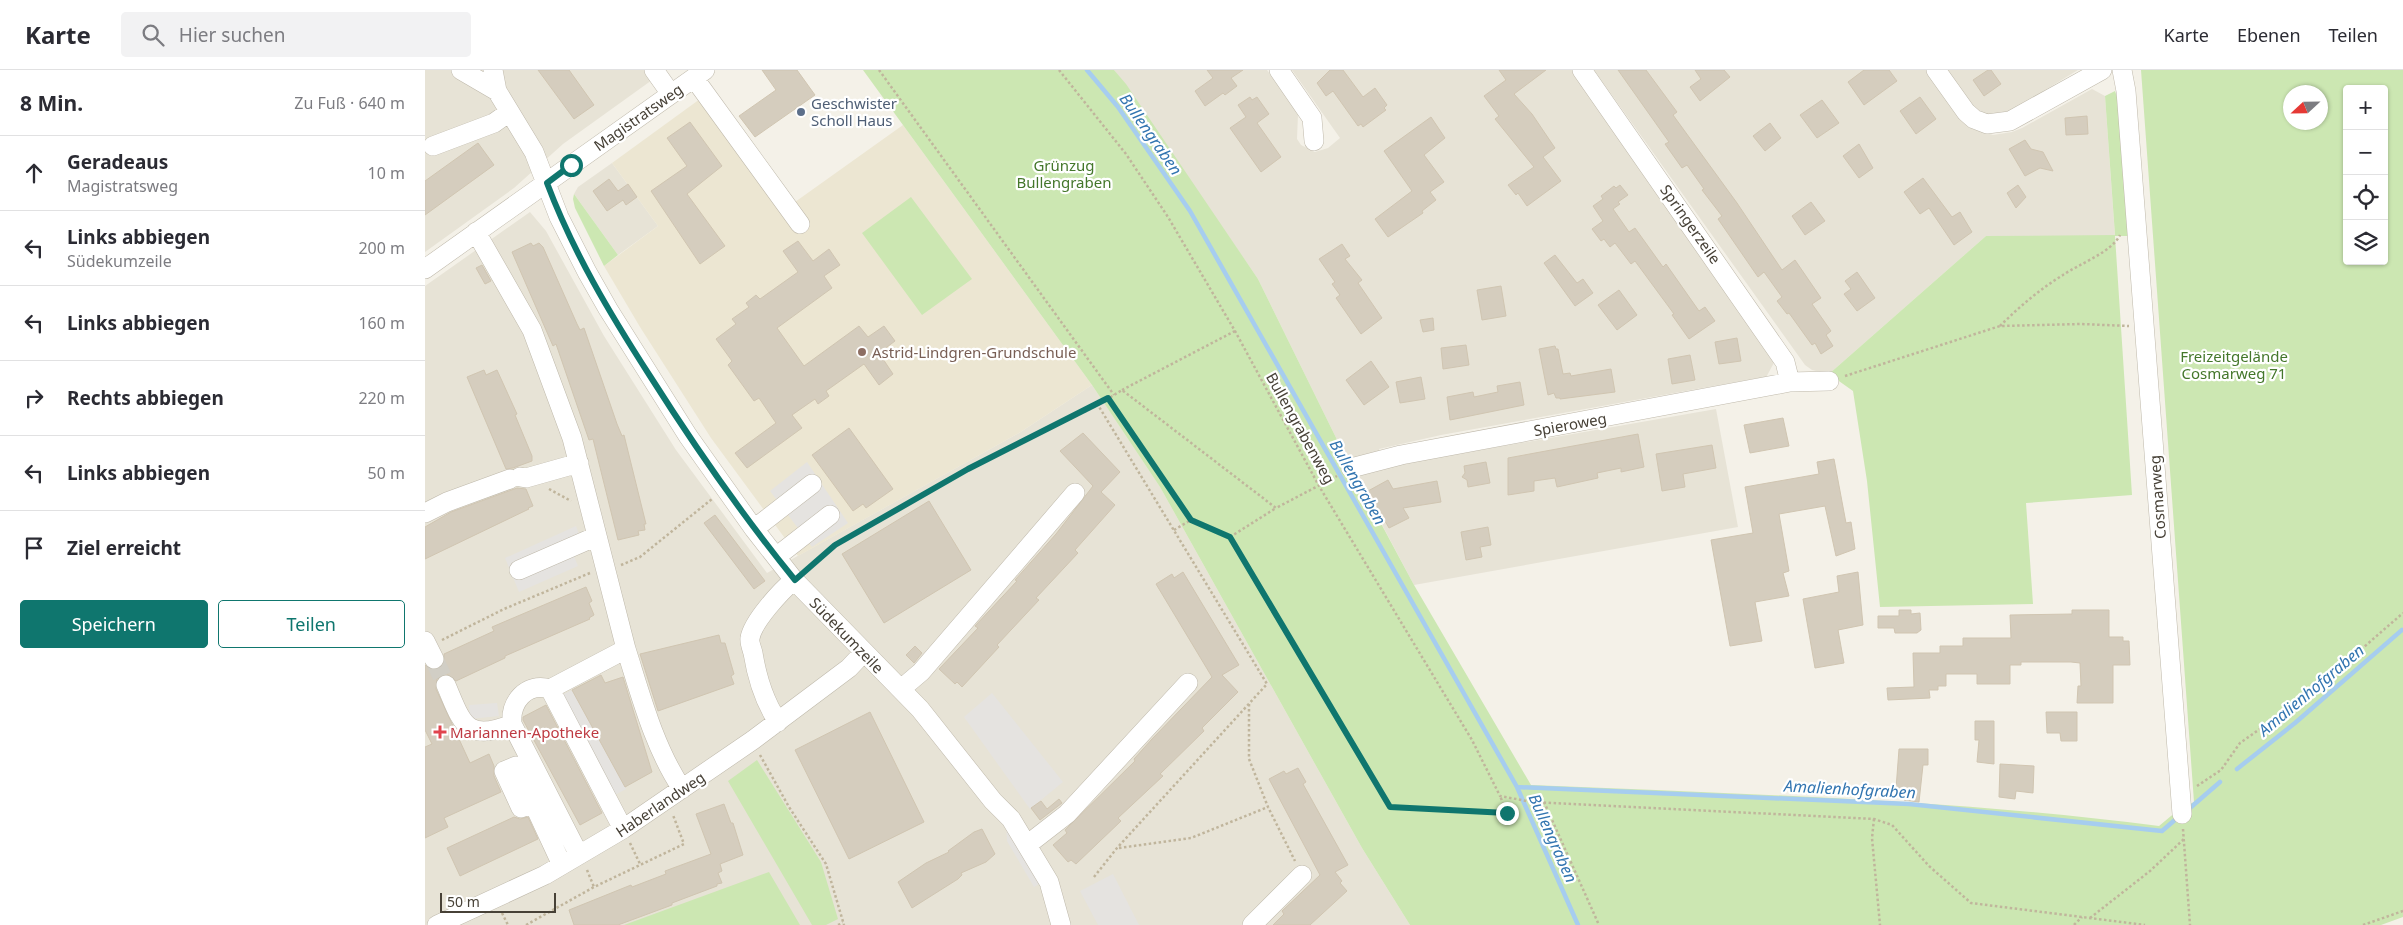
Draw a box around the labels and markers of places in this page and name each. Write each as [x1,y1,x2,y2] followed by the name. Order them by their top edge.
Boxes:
[811,93,897,130] place label: Geschwister Scholl Haus
[795,106,807,118] marker: Geschwister Scholl Haus
[872,342,1076,362] place label: Astrid-Lindgren-Grundschule
[856,346,868,358] marker: Astrid-Lindgren-Grundschule
[450,722,599,742] place label: Mariannen-Apotheke
[434,726,446,738] marker: Mariannen-Apotheke

